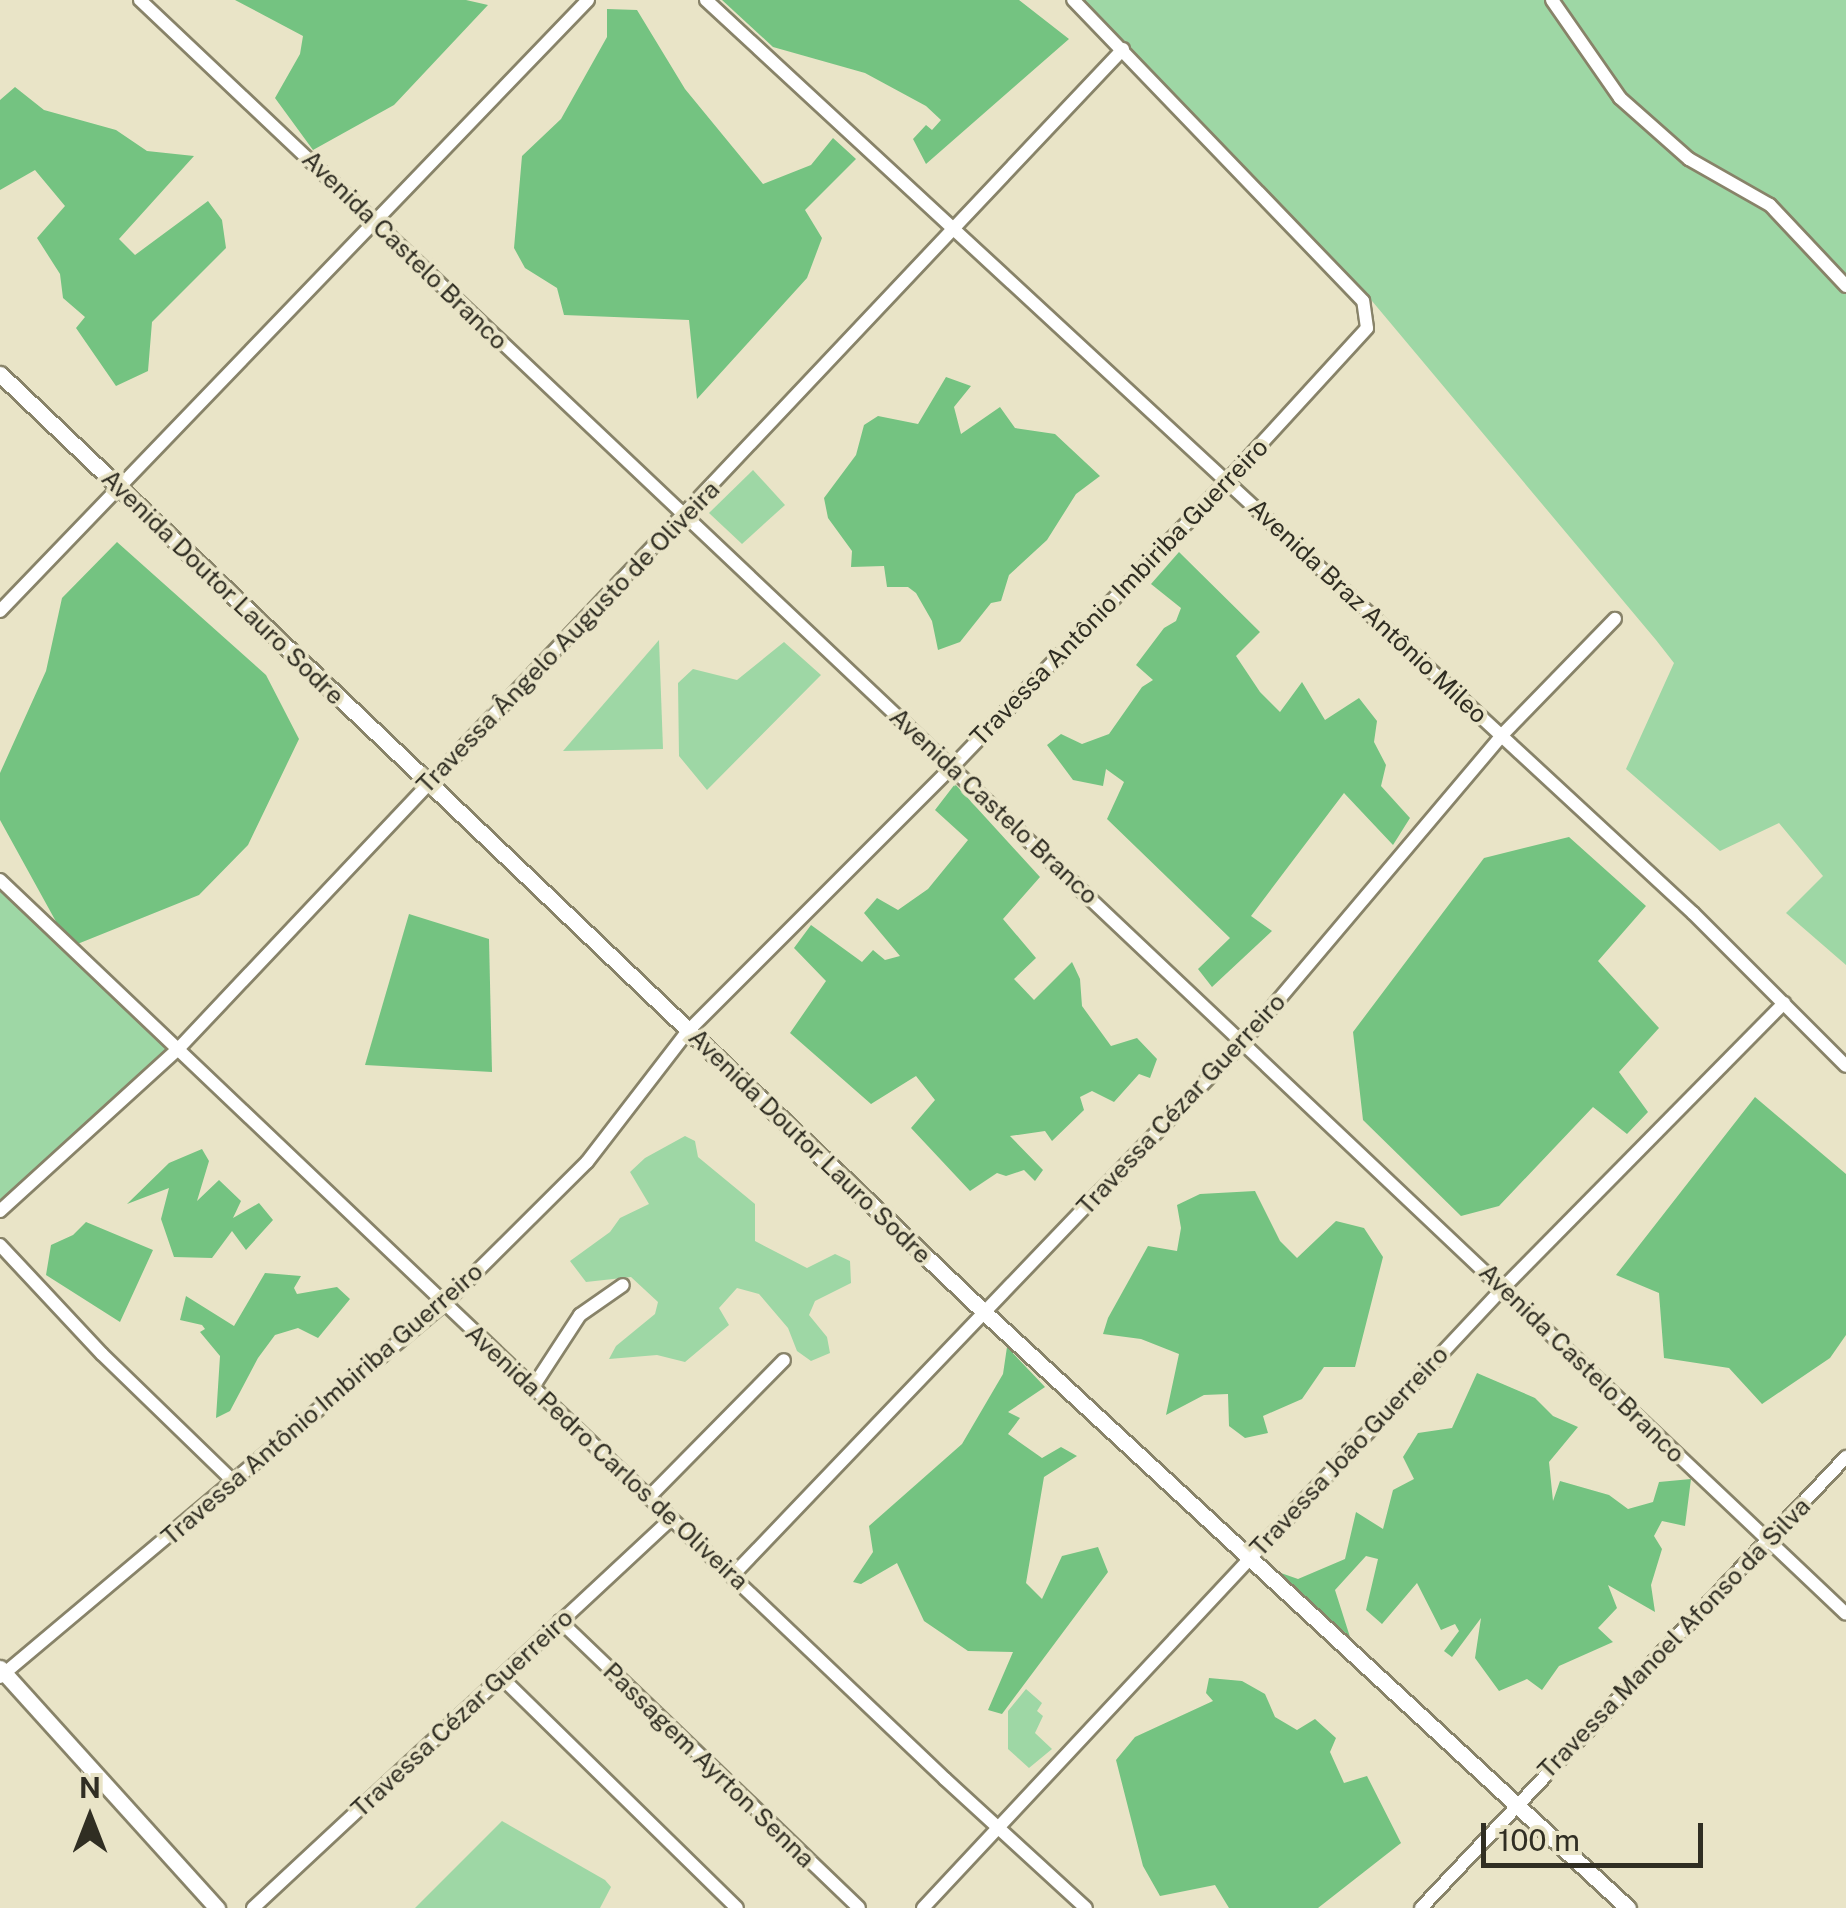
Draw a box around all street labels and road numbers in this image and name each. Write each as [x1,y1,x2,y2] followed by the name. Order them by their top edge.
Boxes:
[296,144,514,356] street label: Avenida Castelo Branco
[964,432,1274,752] street label: Travessa Antônio Imbiriba Guerreiro
[96,463,350,711] street label: Avenida Doutor Lauro Sodre
[410,474,726,800] street label: Travessa Ângelo Augusto de Oliveira
[1242,492,1494,730] street label: Avenida Braz Antônio Mileo
[884,702,1104,910] street label: Avenida Castelo Branco
[1071,987,1291,1221] street label: Travessa Cézar Guerreiro
[683,1022,937,1270] street label: Avenida Doutor Lauro Sodre
[155,1256,489,1552] street label: Travessa Antônio Imbiriba Guerreiro
[1473,1257,1691,1469] street label: Avenida Castelo Branco
[459,1318,755,1596] street label: Avenida Pedro Carlos de Oliveira
[1244,1340,1454,1562] street label: Travessa João Guerreiro
[1531,1491,1817,1785] street label: Travessa Manoel Afonso da Silva
[345,1603,579,1823] street label: Travessa Cézar Guerreiro
[597,1656,821,1874] street label: Passagem Ayrton Senna

